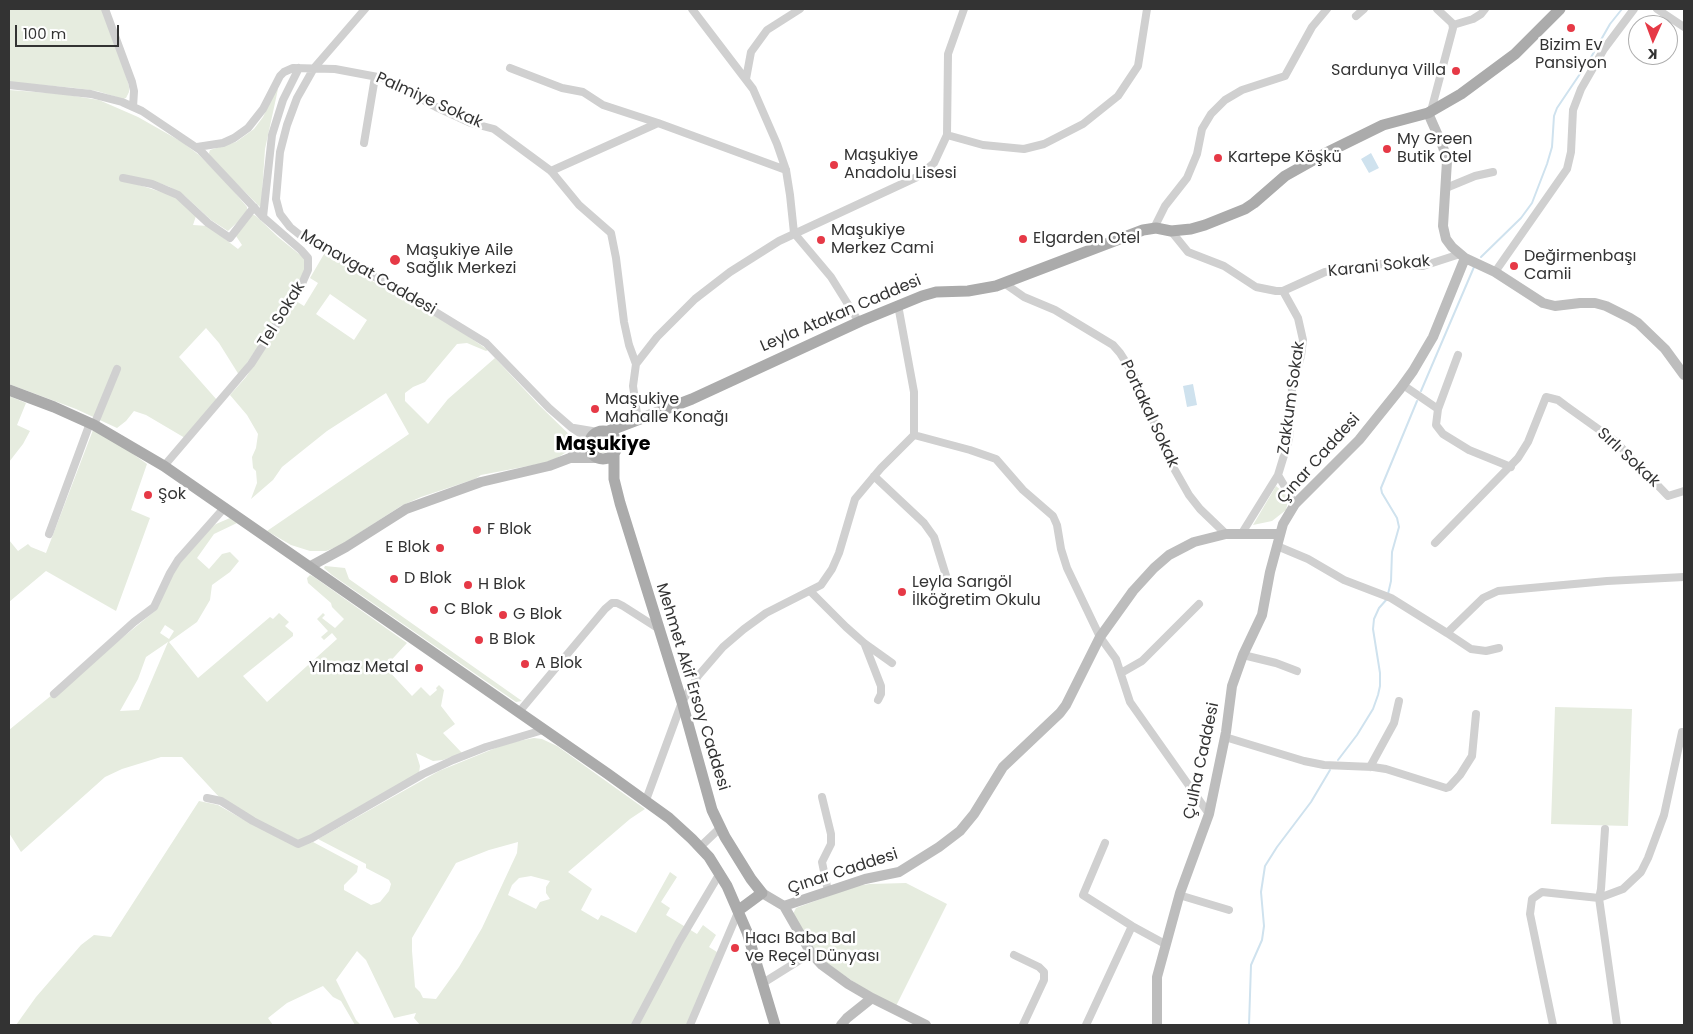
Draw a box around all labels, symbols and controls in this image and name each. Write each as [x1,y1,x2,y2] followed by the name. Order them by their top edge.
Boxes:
[18,15,121,47] scale bar
[1628,15,1678,65] north arrow
[1565,22,1577,34] marker: Bizim Ev Pansiyon
[23,23,66,44] text: 100 m
[1535,36,1607,74] place label: Bizim Ev Pansiyon
[1647,44,1658,64] text: K
[1331,61,1446,81] place label: Sardunya Villa
[1450,65,1462,77] marker: Sardunya Villa
[373,69,485,133] street label: Palmiye Sokak
[1397,130,1473,168] place label: My Green Butik Otel
[1381,143,1393,155] marker: My Green Butik Otel
[844,146,957,184] place label: Maşukiye Anadolu Lisesi
[1228,148,1342,168] place label: Kartepe Köşkü
[1212,152,1224,164] marker: Kartepe Köşkü
[828,159,840,171] marker: Maşukiye Anadolu Lisesi
[831,221,934,259] place label: Maşukiye Merkez Cami
[297,226,439,320] street label: Manavgat Caddesi
[1033,229,1140,249] place label: Elgarden Otel
[1017,233,1029,245] marker: Elgarden Otel
[815,234,827,246] marker: Maşukiye Merkez Cami
[406,241,516,279] place label: Maşukiye Aile Sağlık Merkezi
[1524,247,1637,285] place label: Değirmenbaşı Camii
[1327,252,1431,282] street label: Karani Sokak
[388,253,402,267] marker: Maşukiye Aile Sağlık Merkezi
[1508,260,1520,272] marker: Değirmenbaşı Camii
[758,271,924,357] street label: Leyla Atakan Caddesi
[254,279,310,351] street label: Tel Sokak
[1275,340,1309,456] street label: Zakkum Sokak
[1116,357,1182,471] street label: Portakal Sokak
[605,390,728,428] place label: Maşukiye Mahalle Konağı
[589,403,601,415] marker: Maşukiye Mahalle Konağı
[1274,410,1364,508] street label: Çınar Caddesi
[1593,424,1663,492] street label: Sırlı Sokak
[556,434,650,456] district label: Maşukiye
[158,485,186,505] place label: Şok
[142,489,154,501] marker: Şok
[487,520,532,540] place label: F Blok
[471,524,483,536] marker: F Blok
[385,538,430,558] place label: E Blok
[434,542,446,554] marker: E Blok
[404,569,452,589] place label: D Blok
[388,573,400,585] marker: D Blok
[912,573,1041,611] place label: Leyla Sarıgöl İlköğretim Okulu
[478,575,526,595] place label: H Blok
[462,579,474,591] marker: H Blok
[651,581,733,793] street label: Mehmet Akif Ersoy Caddesi
[896,586,908,598] marker: Leyla Sarıgöl İlköğretim Okulu
[444,600,493,620] place label: C Blok
[428,604,440,616] marker: C Blok
[513,605,562,625] place label: G Blok
[497,609,509,621] marker: G Blok
[489,630,535,650] place label: B Blok
[473,634,485,646] marker: B Blok
[535,654,582,674] place label: A Blok
[309,658,409,678] place label: Yılmaz Metal
[519,658,531,670] marker: A Blok
[413,662,425,674] marker: Yılmaz Metal
[1180,701,1224,821] street label: Çulha Caddesi
[786,845,900,899] street label: Çınar Caddesi
[745,929,880,967] place label: Hacı Baba Bal ve Reçel Dünyası
[729,942,741,954] marker: Hacı Baba Bal ve Reçel Dünyası

